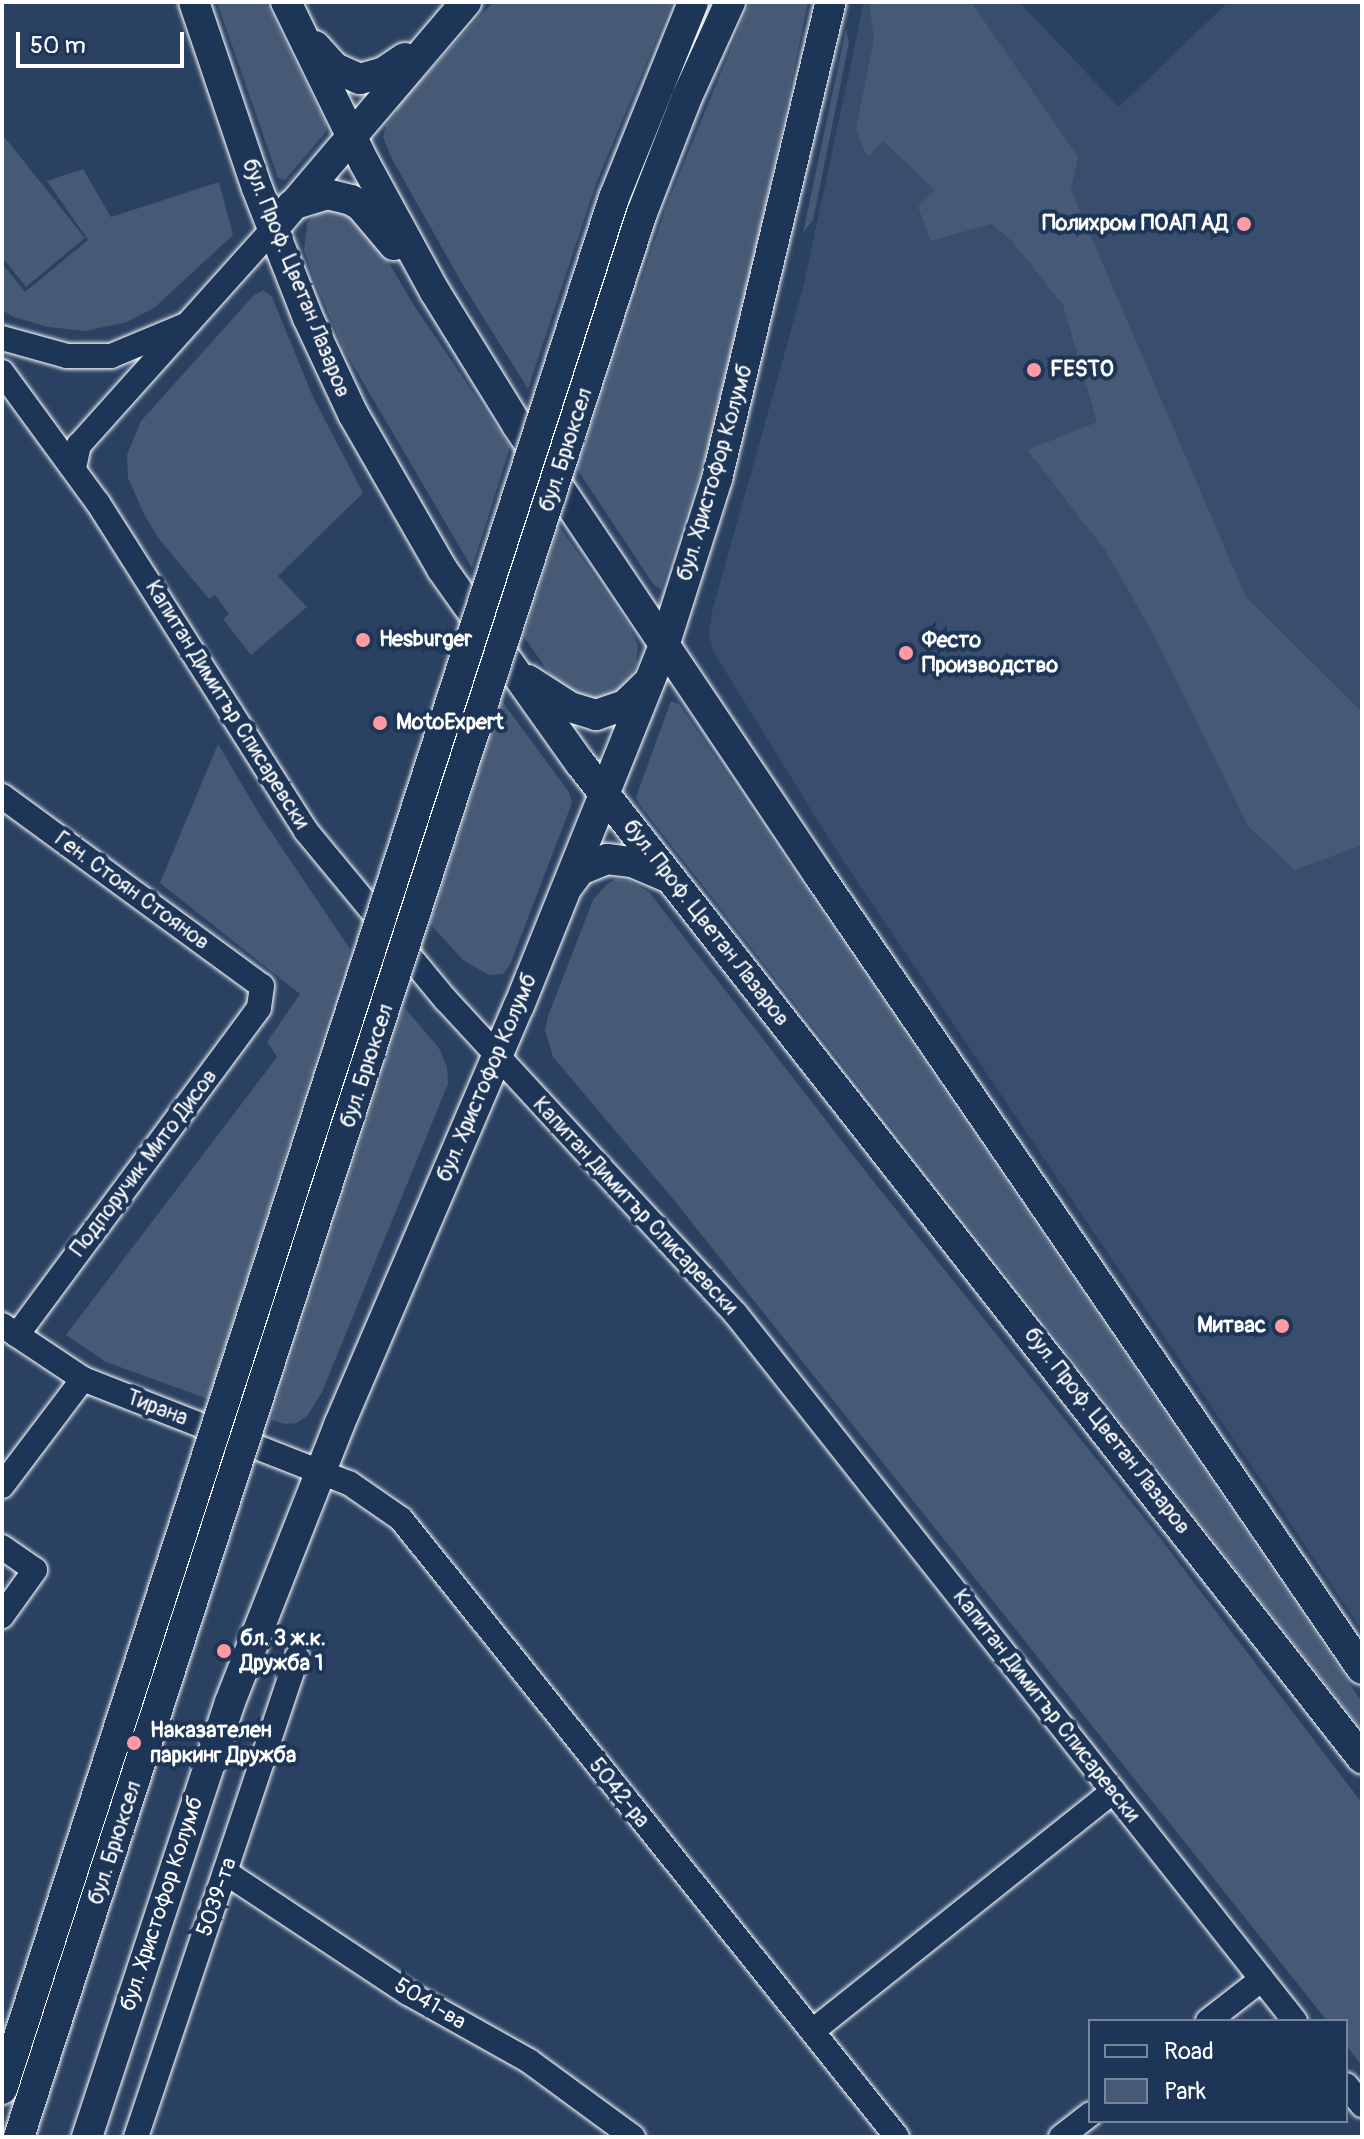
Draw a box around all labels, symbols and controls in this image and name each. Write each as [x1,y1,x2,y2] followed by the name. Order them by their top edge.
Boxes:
[20,16,188,66] scale bar
[30,31,86,60] text: 50 m
[236,155,356,401] street label: бул. Проф. Цветан Лазаров
[1042,211,1228,237] place label: Полихром ПОАП АД
[1235,215,1253,233] marker: Полихром ПОАП АД
[1050,357,1114,383] place label: FESTO
[1025,361,1043,379] marker: FESTO
[671,362,759,584] street label: бул. Христофор Колумб
[534,385,598,515] street label: бул. Брюксел
[139,576,315,834] street label: Капитан Димитър Списаревски
[379,627,472,653] place label: Hesburger
[922,627,1058,678] place label: Фесто Производство
[354,631,372,649] marker: Hesburger
[897,644,915,662] marker: Фесто Производство
[396,710,504,736] place label: MotoExpert
[371,714,389,732] marker: MotoExpert
[617,814,795,1032] street label: бул. Проф. Цветан Лазаров
[49,826,215,956] street label: Ген. Стоян Стоянов
[431,970,543,1186] street label: бул. Христофор Колумб
[335,1001,399,1131] street label: бул. Брюксел
[65,1064,223,1262] street label: Подпоручик Мито Дисов
[527,1092,743,1320] street label: Капитан Димитър Списаревски
[1197,1313,1266,1339] place label: Митвас
[1273,1317,1291,1335] marker: Митвас
[1018,1322,1196,1540] street label: бул. Проф. Цветан Лазаров
[122,1384,192,1432] street label: Тирана
[947,1584,1145,1828] street label: Капитан Димитър Списаревски
[240,1625,326,1676] place label: бл. 3 ж.к. Дружба 1
[215,1642,233,1660] marker: бл. 3 ж.к. Дружба 1
[150,1717,296,1768] place label: Наказателен паркинг Дружба
[125,1734,143,1752] marker: Наказателен паркинг Дружба
[583,1753,655,1833] street label: 5042-ра
[83,1778,147,1908] street label: бул. Брюксел
[115,1793,209,2015] street label: бул. Христофор Колумб
[191,1854,243,1940] street label: 5039-та
[389,1972,471,2036] street label: 5041-ва
[1088,2019,1348,2123] legend
[1164,2037,1214,2066] text: Road
[1164,2077,1206,2106] text: Park

